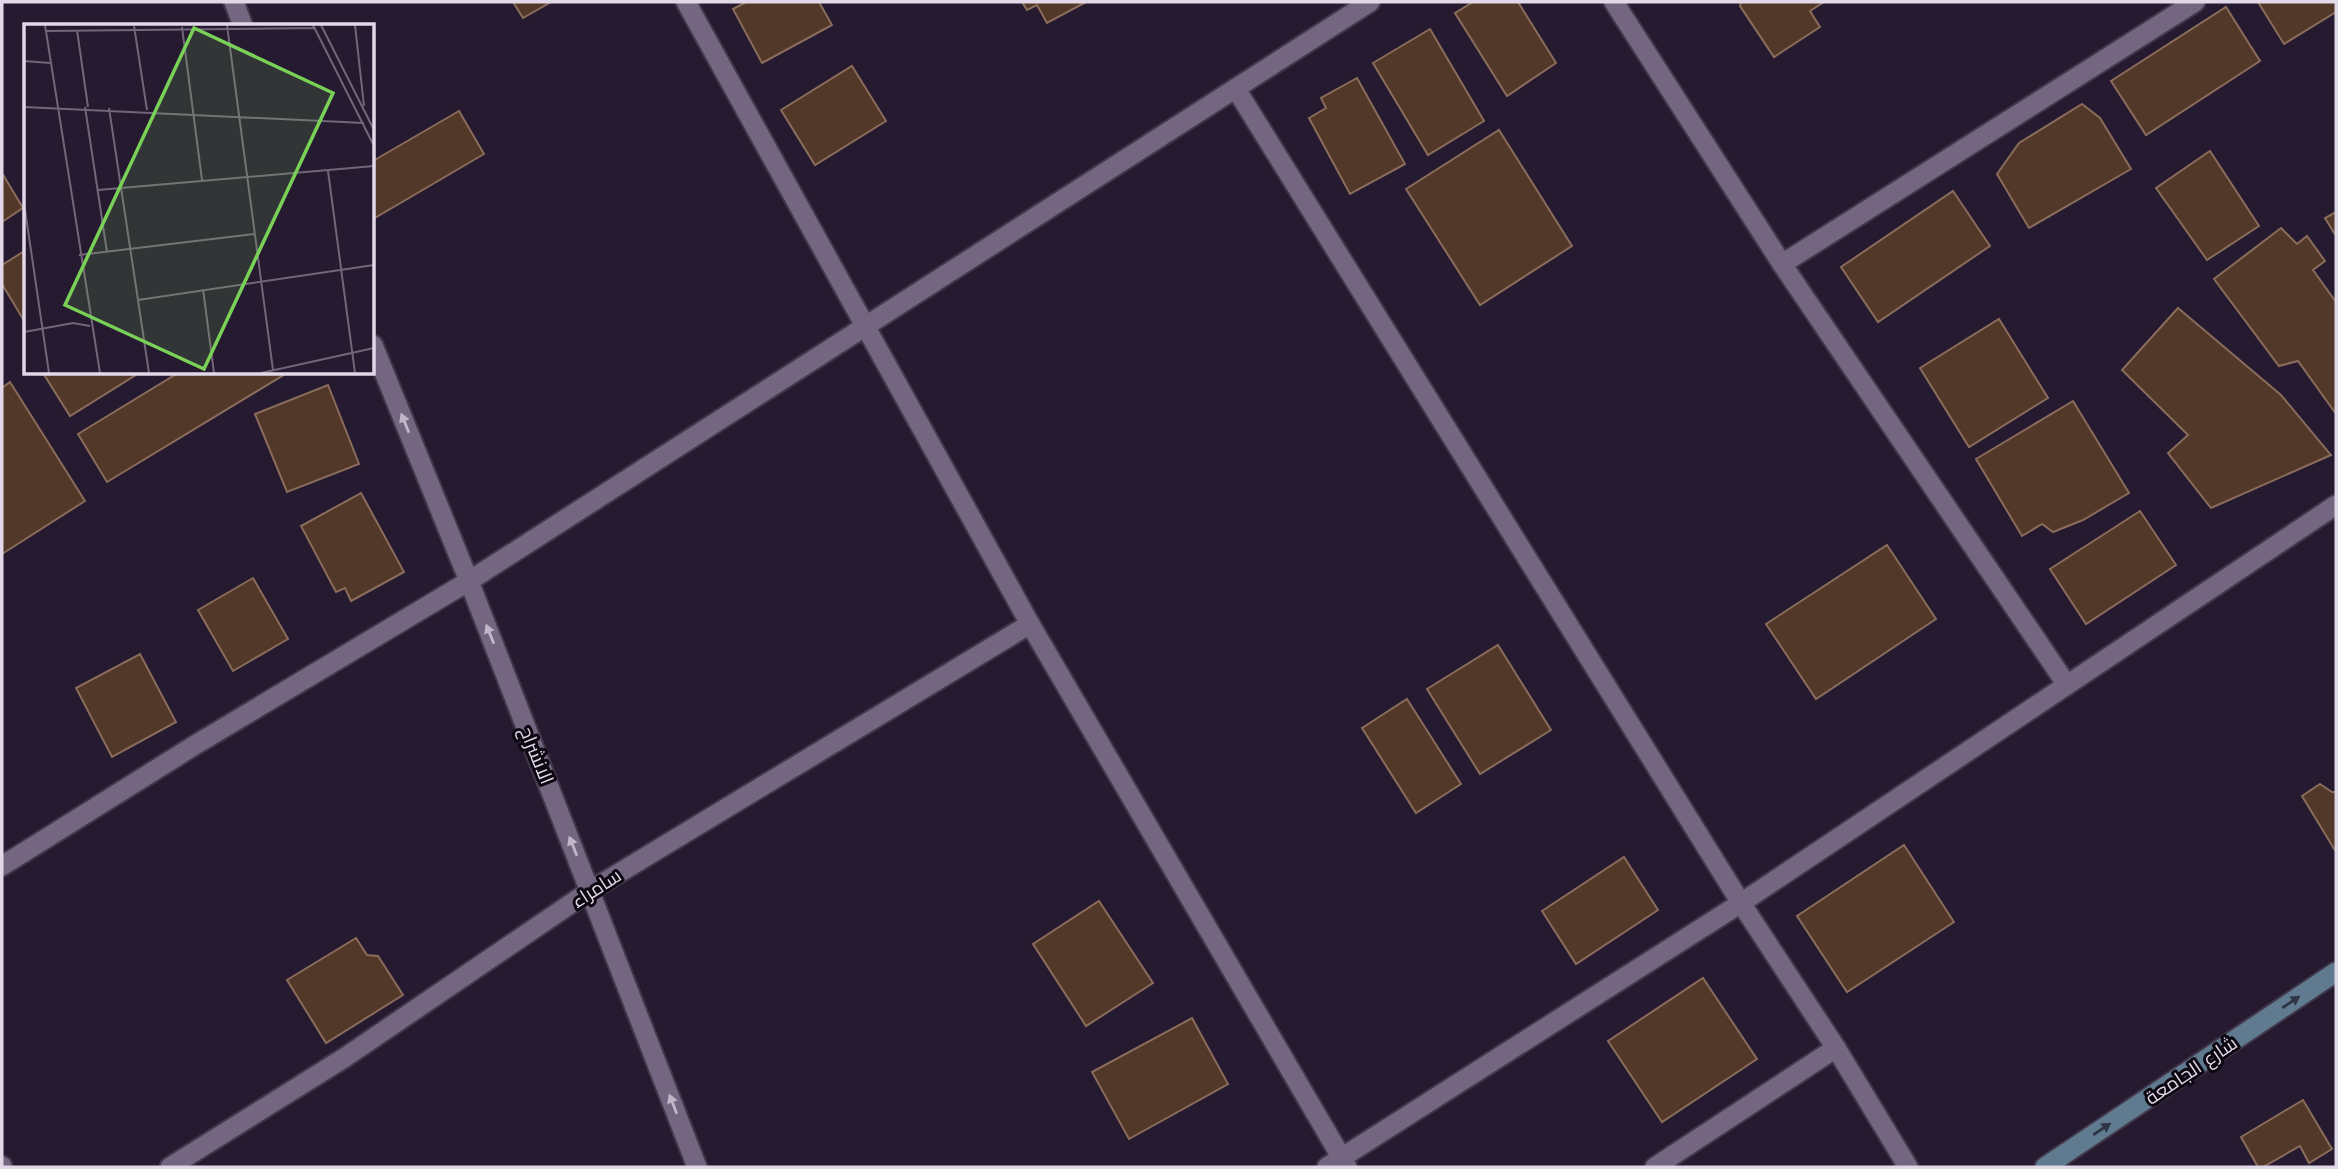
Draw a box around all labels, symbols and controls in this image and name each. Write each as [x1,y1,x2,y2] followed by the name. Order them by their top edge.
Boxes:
[24,24,374,374] inset map
[399,412,410,433] one-way arrow
[484,623,495,644] one-way arrow
[513,723,558,788] street label: الانشراح
[568,835,579,856] one-way arrow
[567,864,625,913] street label: سامراء
[2281,996,2301,1009] one-way arrow
[2141,1031,2243,1111] street label: شارع الجامعة
[667,1093,678,1114] one-way arrow
[2093,1122,2111,1136] one-way arrow

